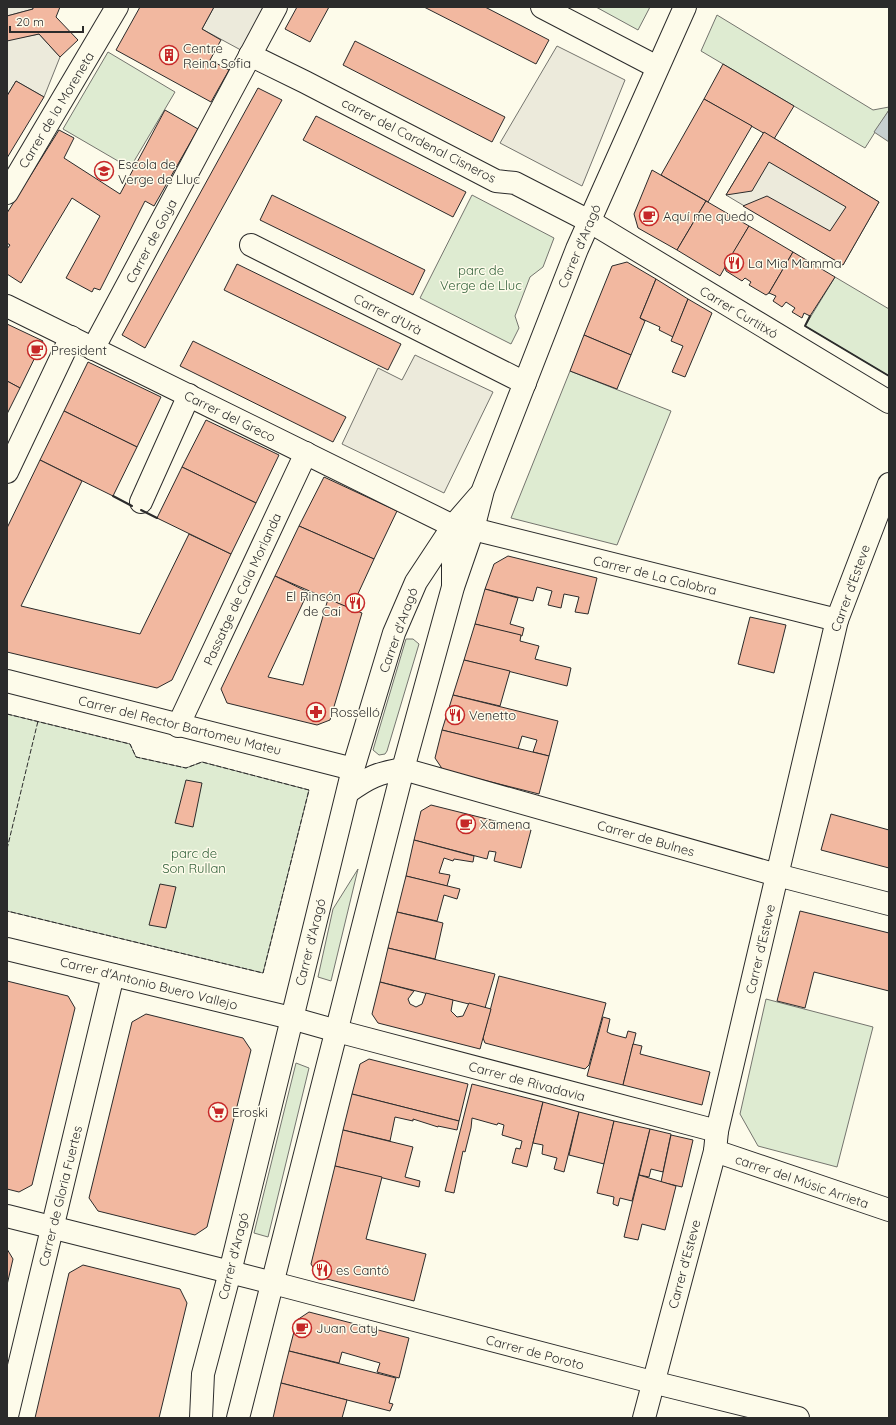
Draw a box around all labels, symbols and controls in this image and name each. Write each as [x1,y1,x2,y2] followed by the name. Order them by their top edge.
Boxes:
[10,8,83,34] scale bar
[16,14,44,29] text: 20 m
[183,40,251,71] place label: Centre Reina Sofia
[158,44,180,66] building icon: Centre Reina Sofia
[15,49,97,171] street label: Carrer de la Moreneta
[339,94,499,186] street label: carrer del Cardenal Cisneros
[118,156,200,187] place label: Escola de Verge de Lluc
[93,160,115,182] school or university icon: Escola de Verge de Lluc
[122,196,180,286] street label: Carrer de Goya
[554,202,604,290] street label: Carrer d'Aragó
[638,205,660,227] cafe icon: Aquí me quedo
[663,208,754,224] place label: Aquí me quedo
[723,252,745,274] restaurant icon: La Mia Mamma
[748,255,842,271] place label: La Mia Mamma
[440,262,522,293] park label: parc de Verge de Lluc
[697,282,781,342] street label: Carrer Curtitxó
[351,290,425,338] street label: Carrer d'Urà
[26,339,48,361] cafe icon: President
[51,342,107,358] place label: President
[182,387,278,445] street label: Carrer del Greco
[200,510,284,668] street label: Passatge de Cala Morlanda
[827,542,873,634] street label: Carrer d'Esteve
[592,552,718,598] street label: Carrer de La Calobra
[375,585,421,675] street label: Carrer d'Aragó
[286,588,341,619] place label: El Rincón de Cai
[344,592,366,614] restaurant icon: El Rincón de Cai
[77,692,283,758] street label: Carrer del Rector Bartomeu Mateu
[305,701,327,723] pharmacy icon: Rosselló
[330,704,380,720] place label: Rosselló
[444,704,466,726] restaurant icon: Venetto
[469,707,516,723] place label: Venetto
[455,813,477,835] cafe icon: Xamena
[480,816,530,832] place label: Xamena
[595,816,697,860] street label: Carrer de Bulnes
[162,845,226,876] park label: parc de Son Rullan
[291,897,329,987] street label: Carrer d'Aragó
[742,903,778,995] street label: Carrer d'Esteve
[59,953,240,1013] street label: Carrer d'Antonio Buero Vallejo
[467,1058,587,1104] street label: Carrer de Rivadavia
[207,1101,229,1123] supermarket icon: Eroski
[232,1104,268,1120] place label: Eroski
[35,1124,85,1268] street label: Carrer de Gloria Fuertes
[733,1151,871,1211] street label: carrer del Músic Arrieta
[214,1211,252,1301] street label: Carrer d'Aragó
[664,1218,704,1310] street label: Carrer d'Esteve
[311,1259,333,1281] restaurant icon: es Cantó
[336,1262,389,1278] place label: es Cantó
[291,1317,313,1339] cafe icon: Juan Caty
[316,1320,378,1336] place label: Juan Caty
[484,1331,586,1373] street label: Carrer de Poroto

